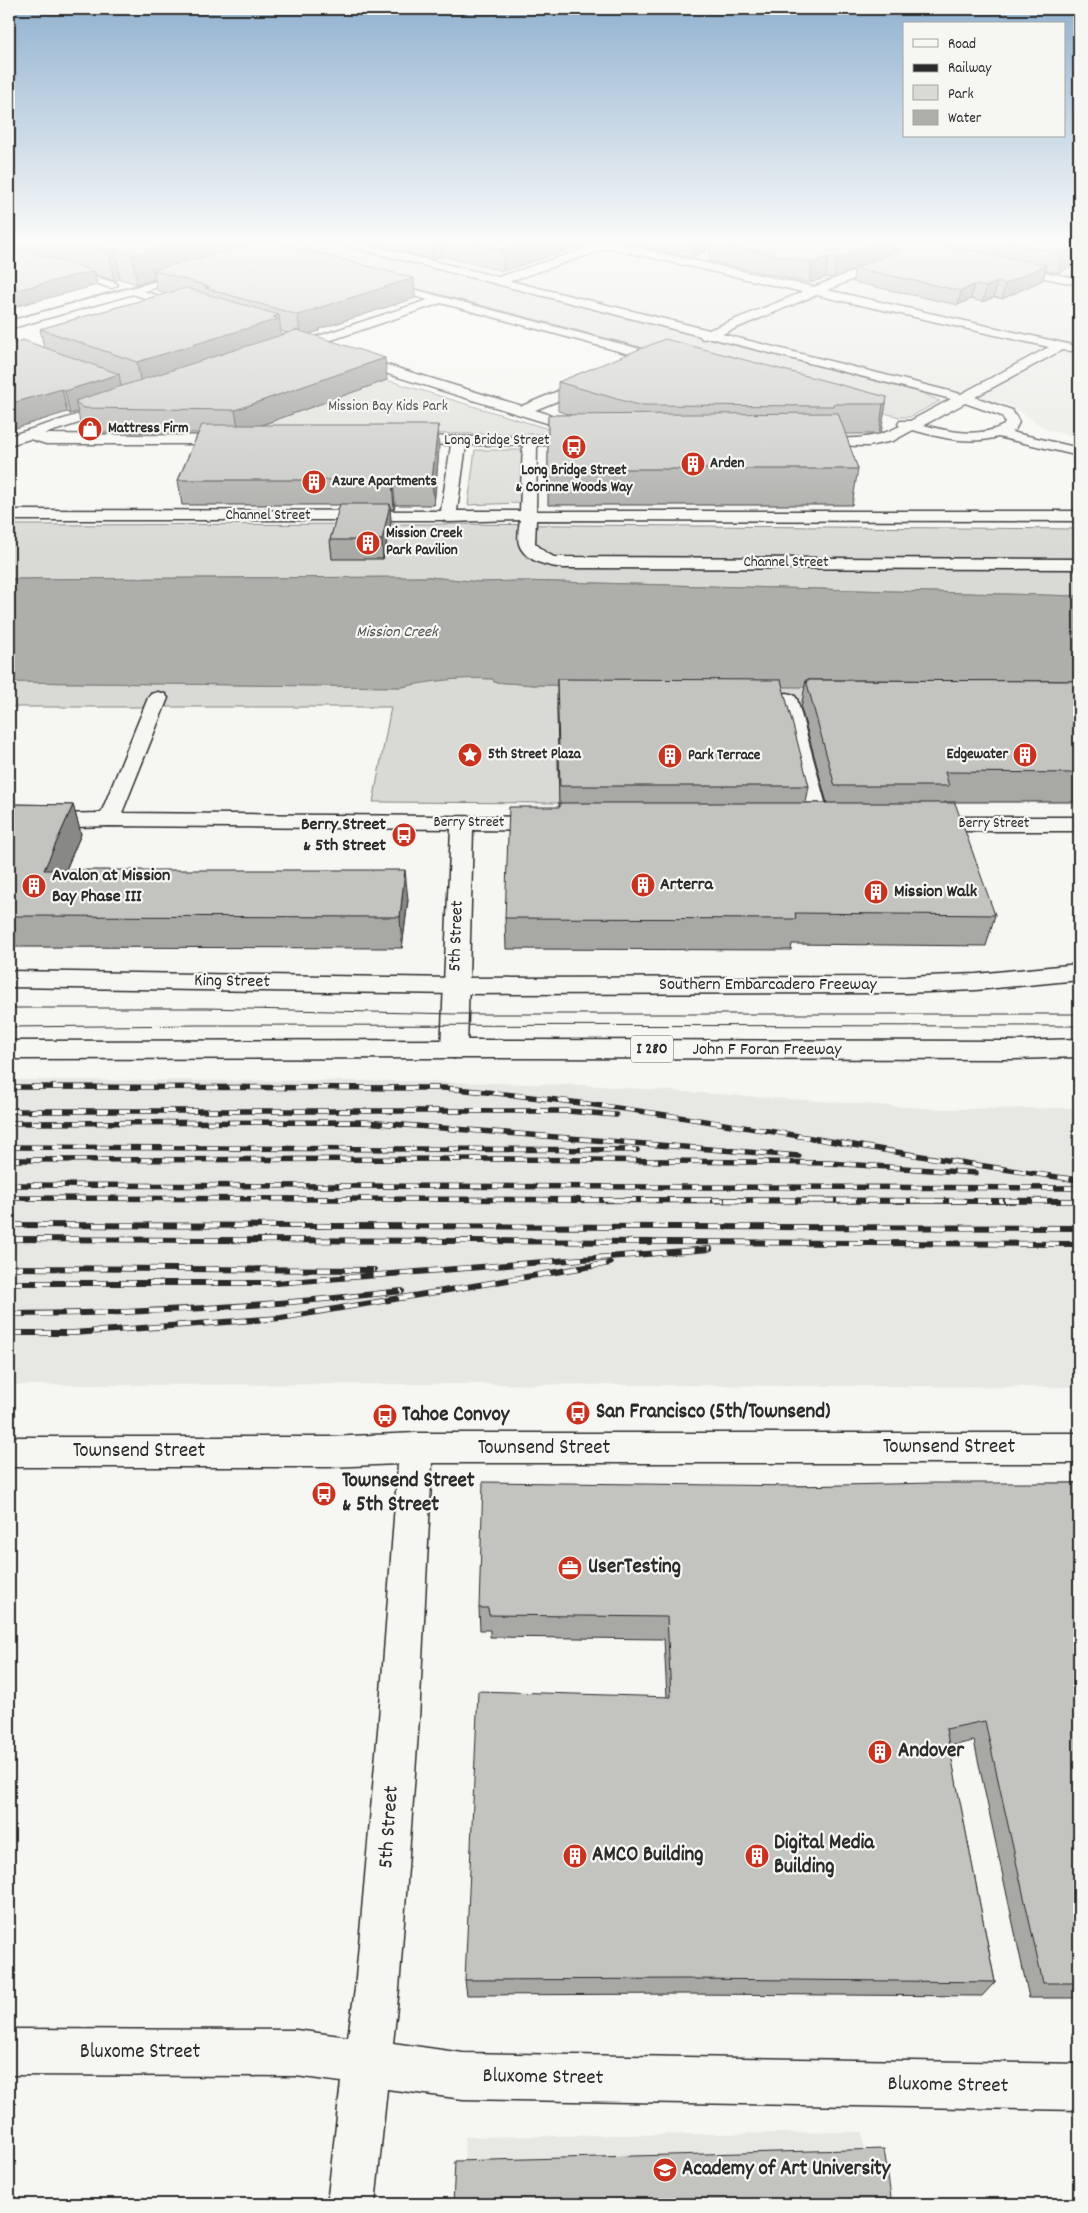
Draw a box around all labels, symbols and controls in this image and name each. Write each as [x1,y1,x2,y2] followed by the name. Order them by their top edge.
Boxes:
[903,22,1066,138] legend
[948,34,976,56] text: Road
[948,58,992,80] text: Railway
[948,84,974,106] text: Park
[948,108,982,130] text: Water
[328,396,448,418] park label: Mission Bay Kids Park
[77,416,103,442] shop icon: Mattress Firm
[108,418,188,440] place label: Mattress Firm
[444,430,550,452] street label: Long Bridge Street
[561,434,587,460] bus stop icon: Long Bridge Street & Corinne Woods Way
[680,451,706,477] building icon: Arden
[710,453,744,475] place label: Arden
[516,460,633,499] place label: Long Bridge Street & Corinne Woods Way
[301,469,327,495] building icon: Azure Apartments
[332,471,437,493] place label: Azure Apartments
[225,505,311,527] street label: Channel Street
[386,523,462,562] place label: Mission Creek Park Pavilion
[355,530,381,556] building icon: Mission Creek Park Pavilion
[743,552,829,574] street label: Channel Street
[356,621,439,644] water label: Mission Creek
[457,742,483,768] place icon: 5th Street Plaza
[1012,742,1038,768] building icon: Edgewater
[657,743,683,769] building icon: Park Terrace
[488,744,582,766] place label: 5th Street Plaza
[947,744,1008,766] place label: Edgewater
[688,745,761,767] place label: Park Terrace
[434,812,505,834] street label: Berry Street
[301,813,386,859] place label: Berry Street & 5th Street
[959,813,1030,835] street label: Berry Street
[391,822,417,848] bus stop icon: Berry Street & 5th Street
[52,864,170,910] place label: Avalon at Mission Bay Phase III
[630,872,656,898] building icon: Arterra
[21,873,47,899] building icon: Avalon at Mission Bay Phase III
[660,873,713,898] place label: Arterra
[863,879,889,905] building icon: Mission Walk
[894,880,978,905] place label: Mission Walk
[443,900,471,972] street label: 5th Street
[194,969,270,995] street label: King Street
[659,973,878,998] street label: Southern Embarcadero Freeway
[631,1036,673,1062] road number: I 280
[693,1038,842,1063] street label: John F Foran Freeway
[596,1398,830,1428] place label: San Francisco (5th/Townsend)
[565,1400,591,1426] bus stop icon: San Francisco (5th/Townsend)
[402,1401,511,1431] place label: Tahoe Convoy
[372,1403,398,1429] bus stop icon: Tahoe Convoy
[883,1433,1016,1463] street label: Townsend Street
[478,1434,611,1464] street label: Townsend Street
[73,1437,206,1467] street label: Townsend Street
[342,1467,475,1521] place label: Townsend Street & 5th Street
[311,1481,337,1507] bus stop icon: Townsend Street & 5th Street
[588,1553,681,1583] place label: UserTesting
[557,1555,583,1581] office icon: UserTesting
[898,1737,965,1767] place label: Andover
[867,1739,893,1765] building icon: Andover
[372,1784,408,1869] street label: 5th Street
[774,1829,875,1883] place label: Digital Media Building
[592,1841,703,1871] place label: AMCO Building
[562,1843,588,1869] building icon: AMCO Building
[744,1843,770,1869] building icon: Digital Media Building
[80,2038,201,2068] street label: Bluxome Street
[482,2062,604,2094] street label: Bluxome Street
[887,2070,1009,2102] street label: Bluxome Street
[682,2155,892,2185] place label: Academy of Art University
[652,2157,678,2183] school or university icon: Academy of Art University

